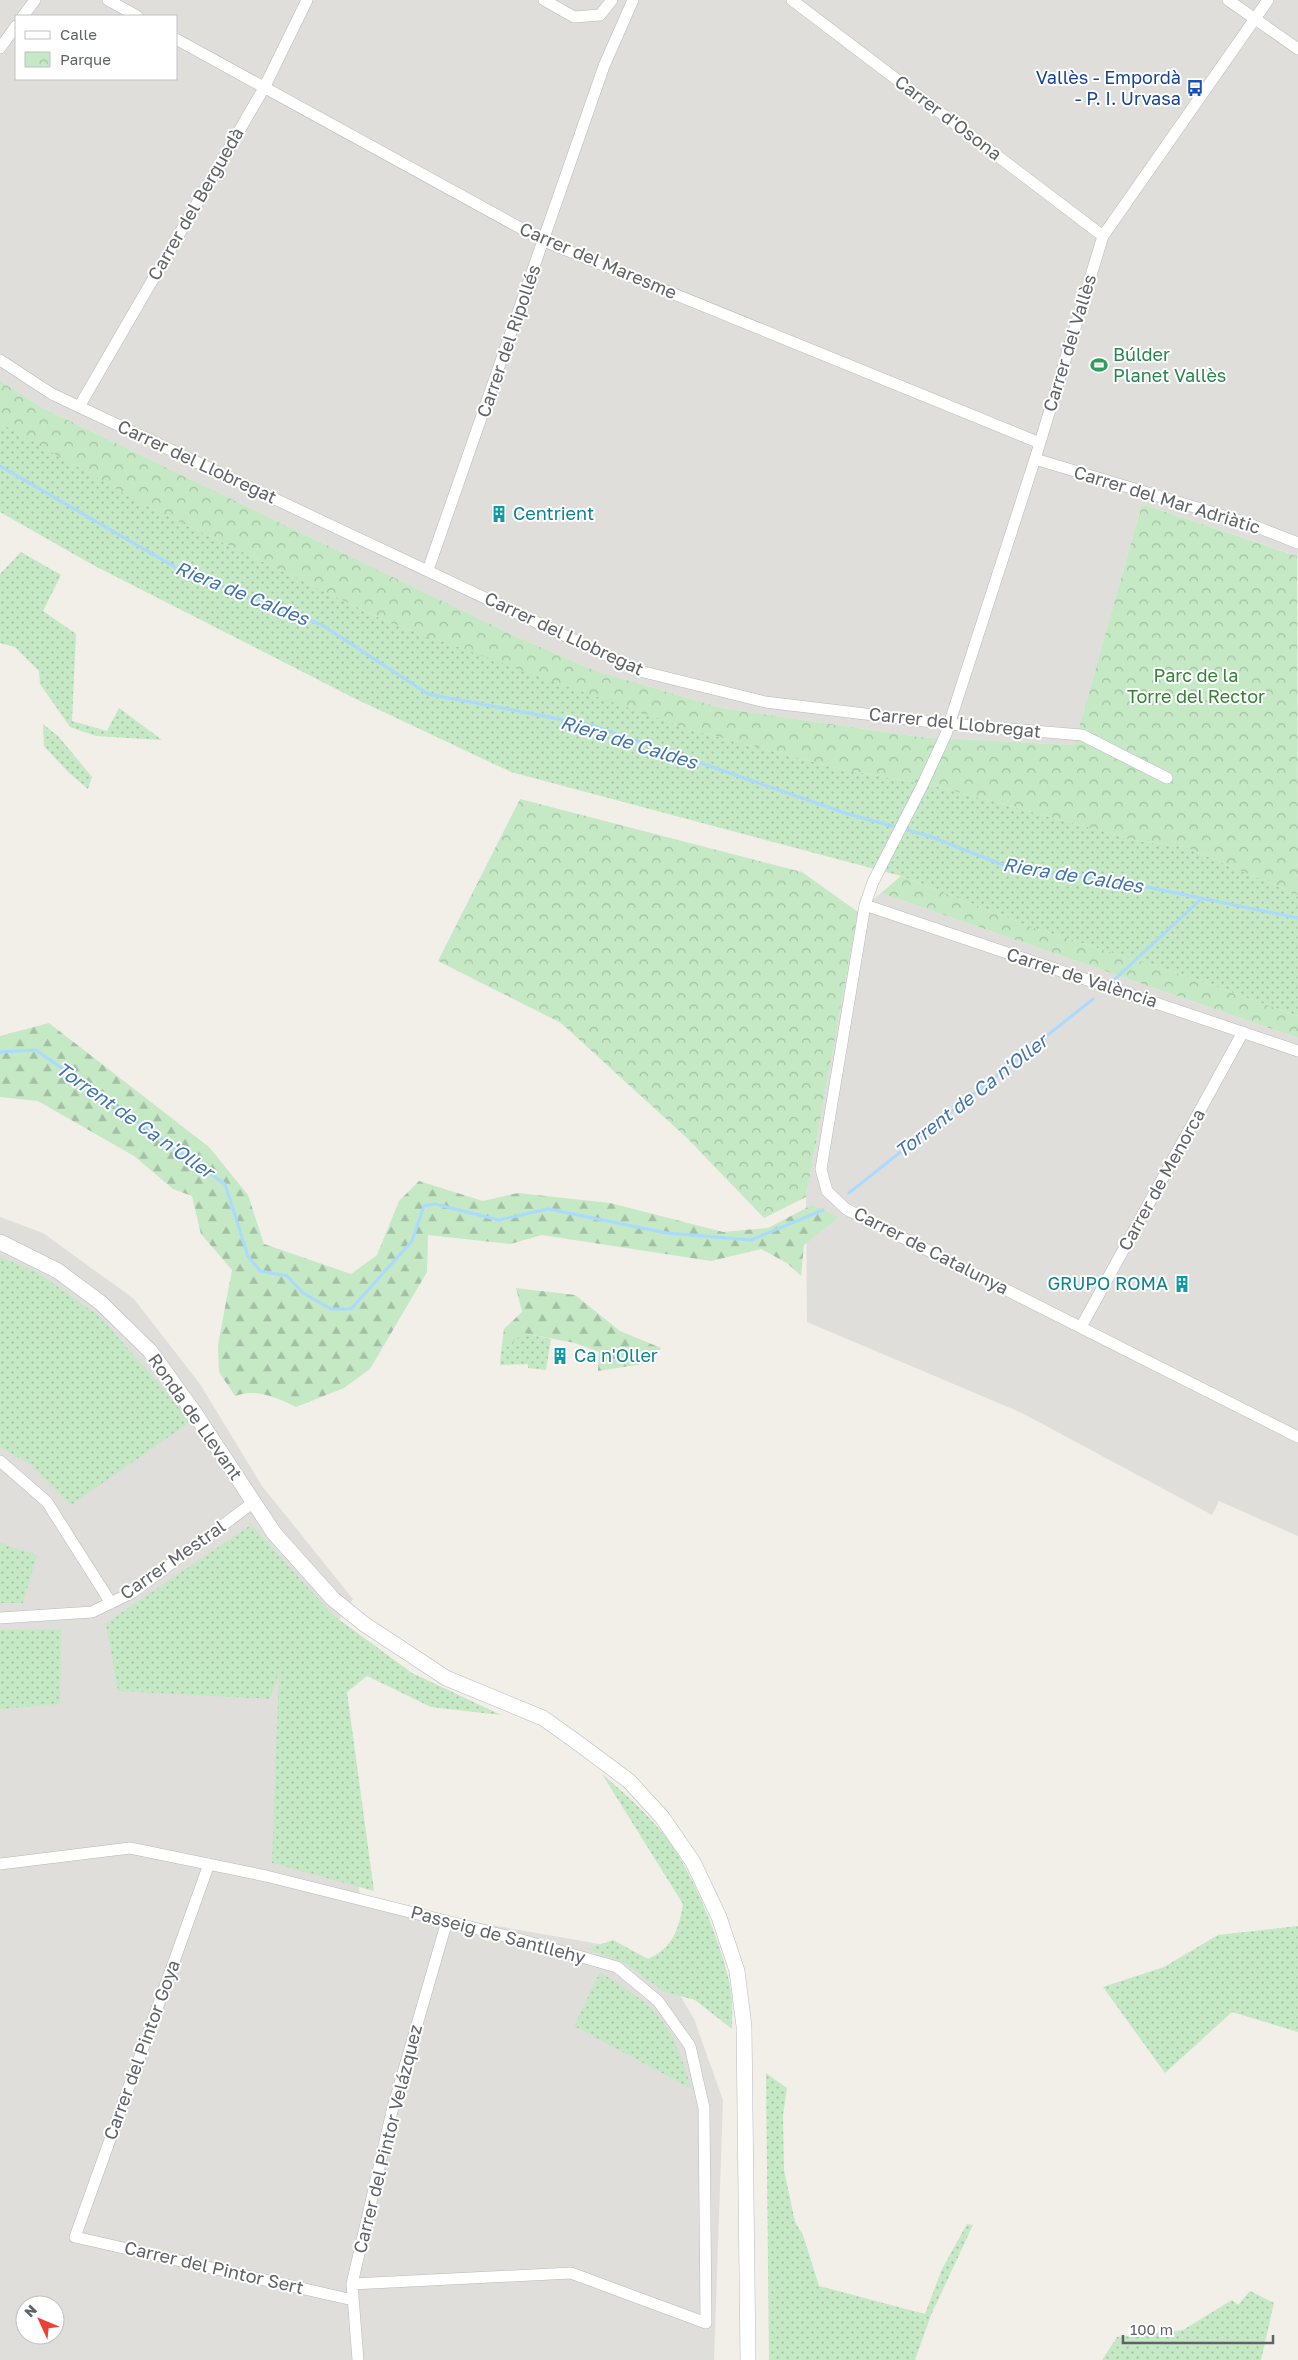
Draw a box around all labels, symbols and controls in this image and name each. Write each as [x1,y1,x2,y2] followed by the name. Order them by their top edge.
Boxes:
[15,15,178,80] legend
[60,25,97,43] text: Calle
[60,50,111,68] text: Parque
[1036,66,1181,109] place label: Vallès - Empordà - P. I. Urvasa
[891,70,1006,165] street label: Carrer d'Osona
[1185,78,1205,98] bus stop icon: Vallès - Empordà - P. I. Urvasa
[142,123,248,284] street label: Carrer del Berguedà
[516,217,680,303] street label: Carrer del Maresme
[472,261,545,420] street label: Carrer del Ripollés
[1038,271,1100,414] street label: Carrer del Vallès
[1113,343,1226,386] place label: Búlder Planet Vallès
[1089,355,1109,375] sports icon: Búlder Planet Vallès
[114,415,281,508] street label: Carrer del Llobregat
[1071,460,1263,538] street label: Carrer del Mar Adriàtic
[513,502,594,524] place label: Centrient
[489,504,509,524] building icon: Centrient
[172,555,313,630] water label: Riera de Caldes
[481,587,648,680] street label: Carrer del Llobregat
[1127,664,1265,707] park label: Parc de la Torre del Rector
[868,702,1042,742] street label: Carrer del Llobregat
[558,710,701,773] water label: Riera de Caldes
[1001,852,1146,897] water label: Riera de Caldes
[1004,942,1161,1012] street label: Carrer de València
[890,1027,1053,1162] water label: Torrent de Ca n'Oller
[52,1057,221,1184] water label: Torrent de Ca n'Oller
[1113,1105,1209,1254] street label: Carrer de Menorca
[850,1202,1013,1299] street label: Carrer de Catalunya
[1047,1272,1168,1294] place label: GRUPO ROMA
[1172,1274,1192,1294] building icon: GRUPO ROMA
[574,1344,658,1366] place label: Ca n'Oller
[550,1346,570,1366] building icon: Ca n'Oller
[144,1349,248,1484] street label: Ronda de Llevant
[115,1515,230,1604] street label: Carrer Mestral
[408,1900,588,1968] street label: Passeig de Santllehy
[98,1957,184,2143] street label: Carrer del Pintor Goya
[348,2022,426,2255] street label: Carrer del Pintor Velázquez
[122,2236,306,2298] street label: Carrer del Pintor Sert
[15,2295,65,2345] north arrow
[20,2301,40,2320] text: N
[1123,2312,1273,2344] scale bar
[1130,2320,1173,2338] text: 100 m

